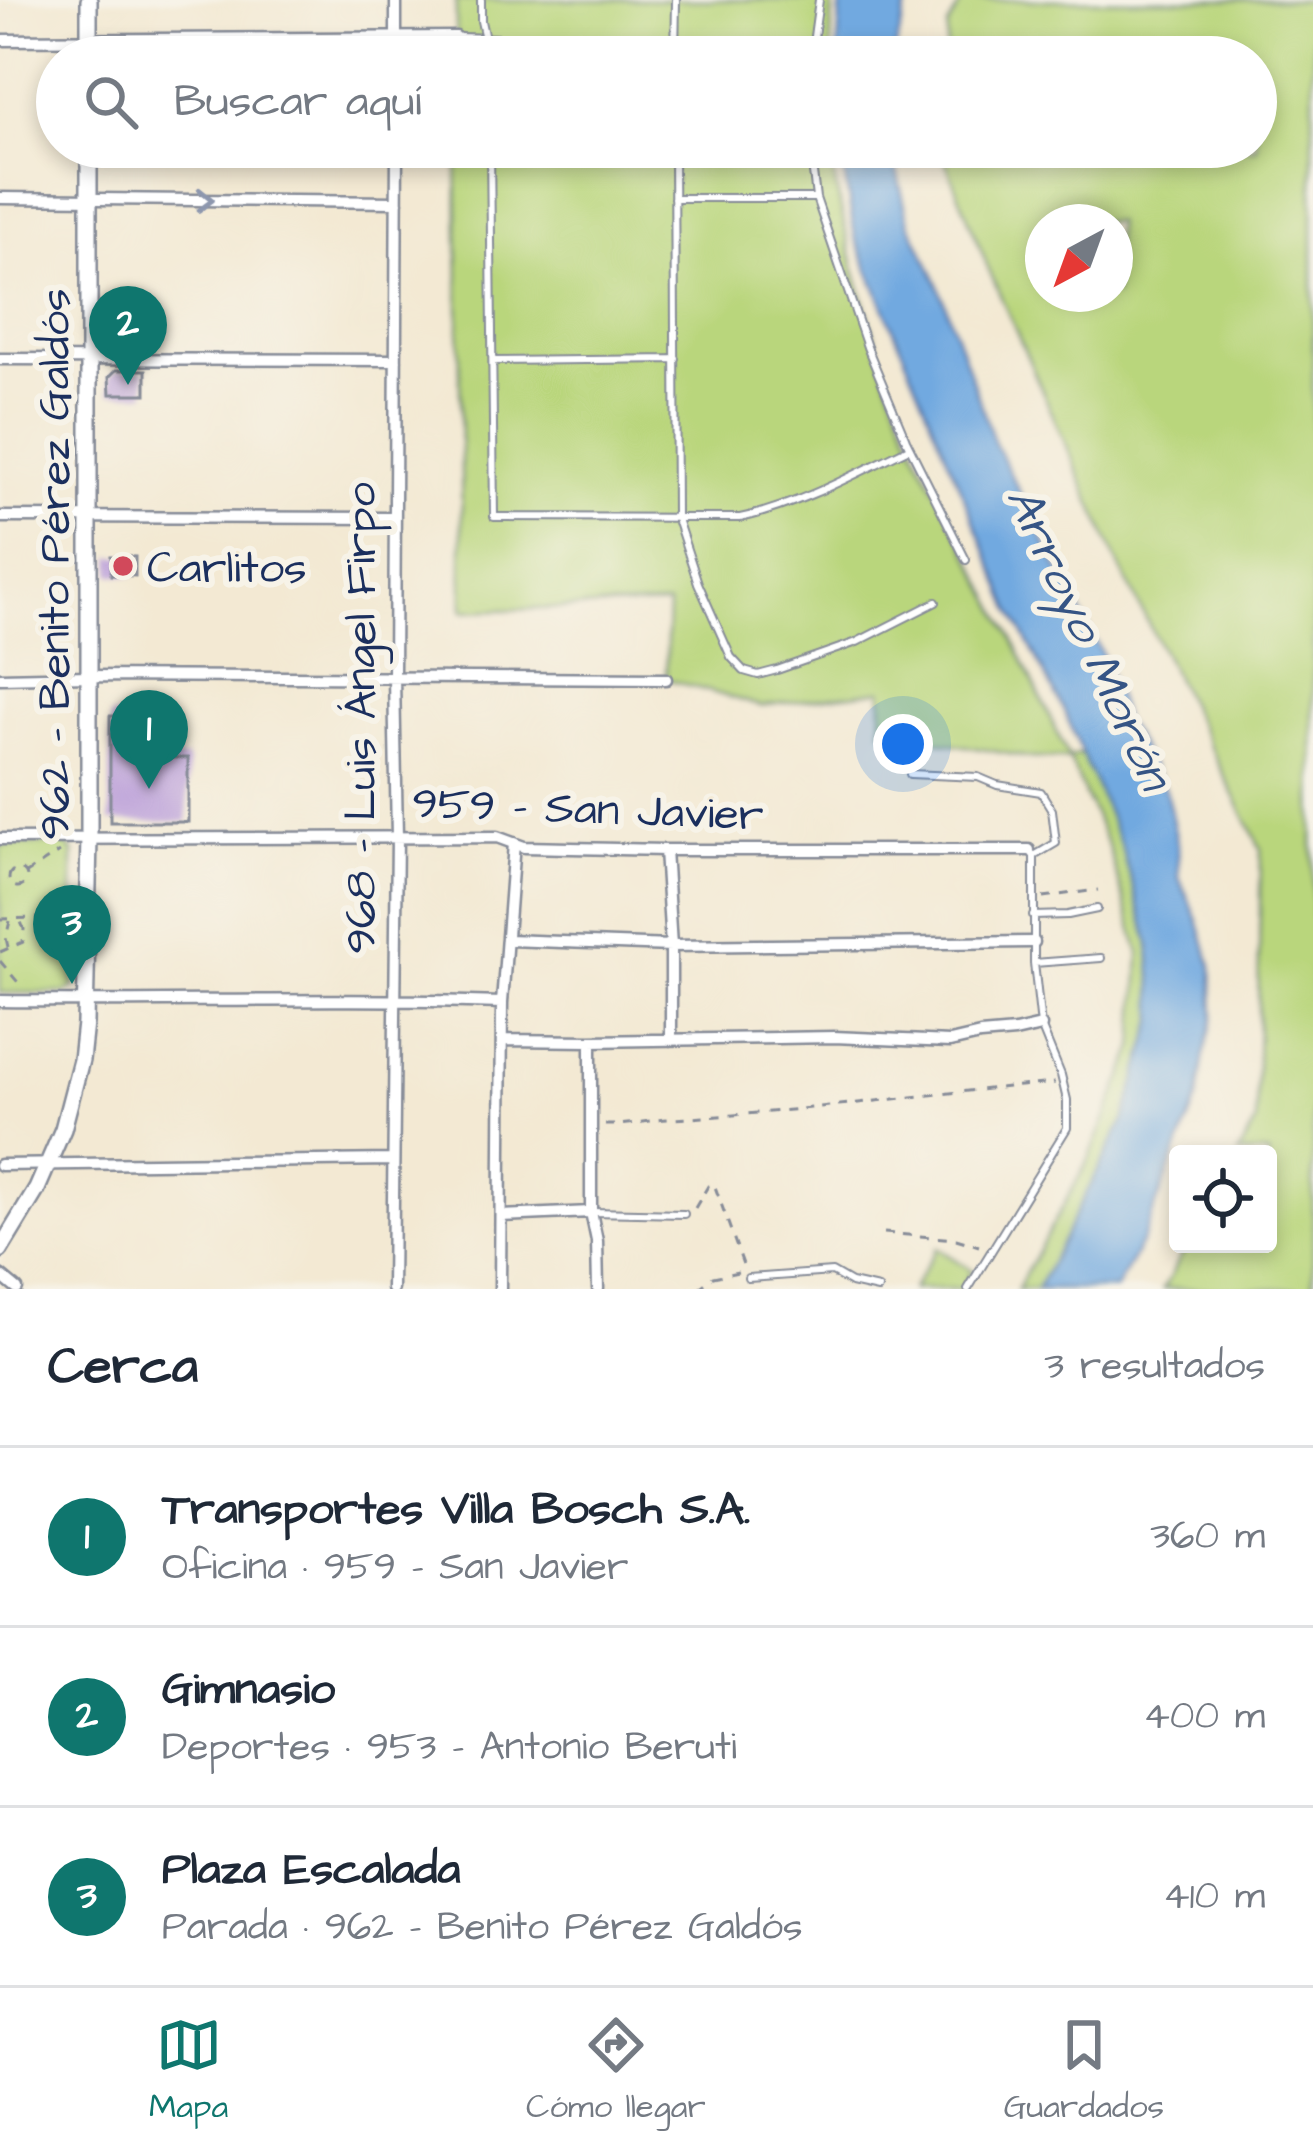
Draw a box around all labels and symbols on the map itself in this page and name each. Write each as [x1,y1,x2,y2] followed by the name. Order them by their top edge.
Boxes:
[196,186,215,212] one-way arrow
[1025,204,1133,312] north arrow
[89,286,167,385] pin: 2
[25,288,87,840] street label: 962 - Benito Pérez Galdós
[988,476,1189,805] water label: Arroyo Morón
[331,482,393,954] street label: 968 - Luis Ángel Firpo
[147,538,307,600] place label: Carlitos
[110,553,136,579] marker: Carlitos
[110,690,188,789] pin: 1
[873,714,933,774] your location
[411,773,765,847] street label: 959 - San Javier
[33,885,111,984] pin: 3

